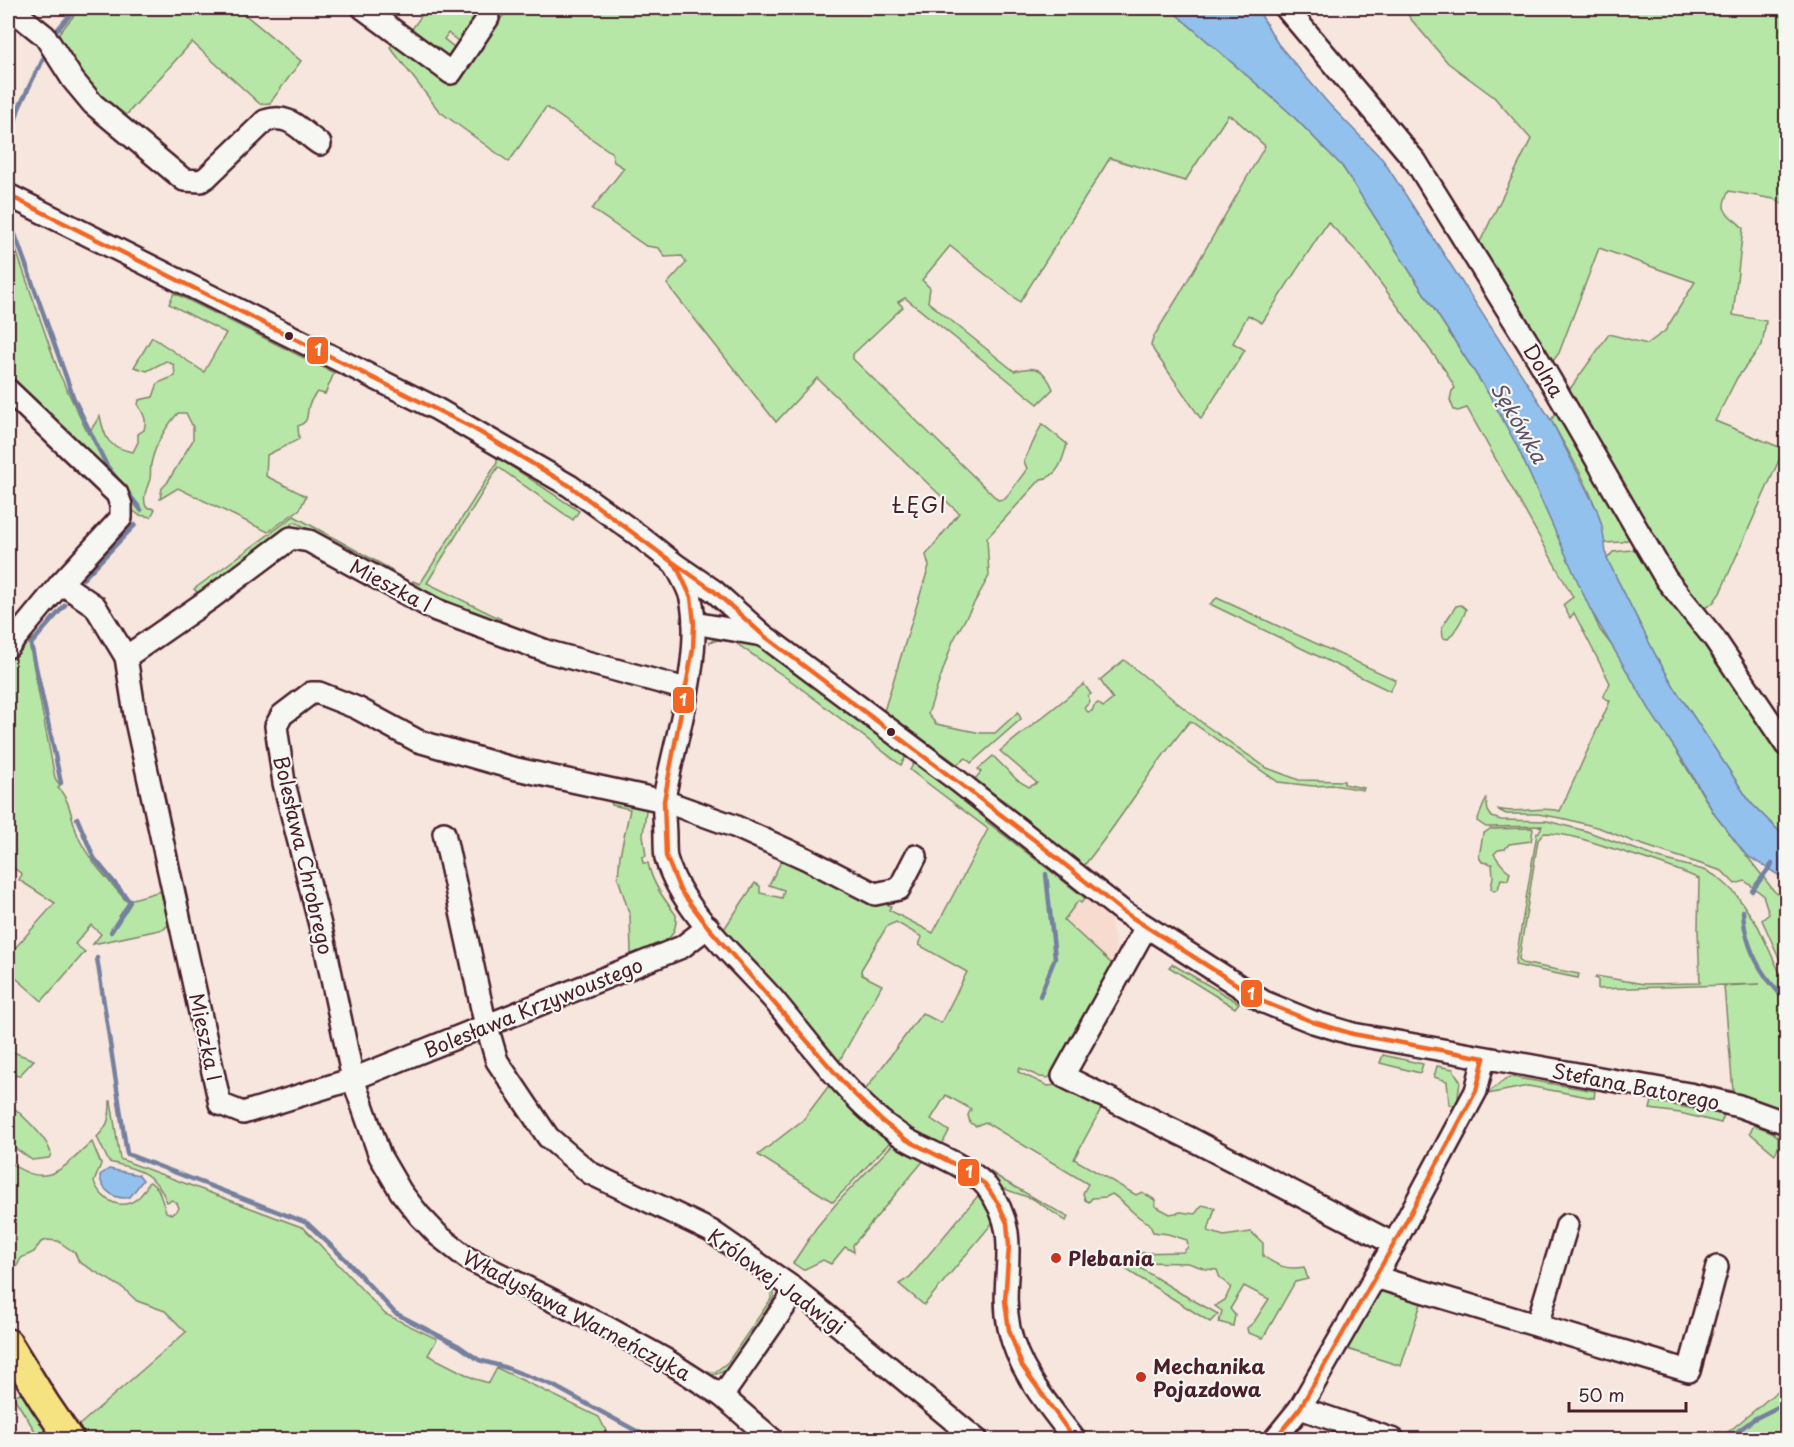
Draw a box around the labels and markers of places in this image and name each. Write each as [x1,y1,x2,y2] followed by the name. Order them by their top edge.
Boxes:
[283,330,295,342] unlabelled marker
[885,726,897,738] unlabelled marker
[1068,1243,1155,1273] place label: Plebania
[1049,1251,1063,1265] marker: Plebania
[1153,1351,1265,1404] place label: Mechanika Pojazdowa
[1134,1370,1148,1384] marker: Mechanika Pojazdowa

